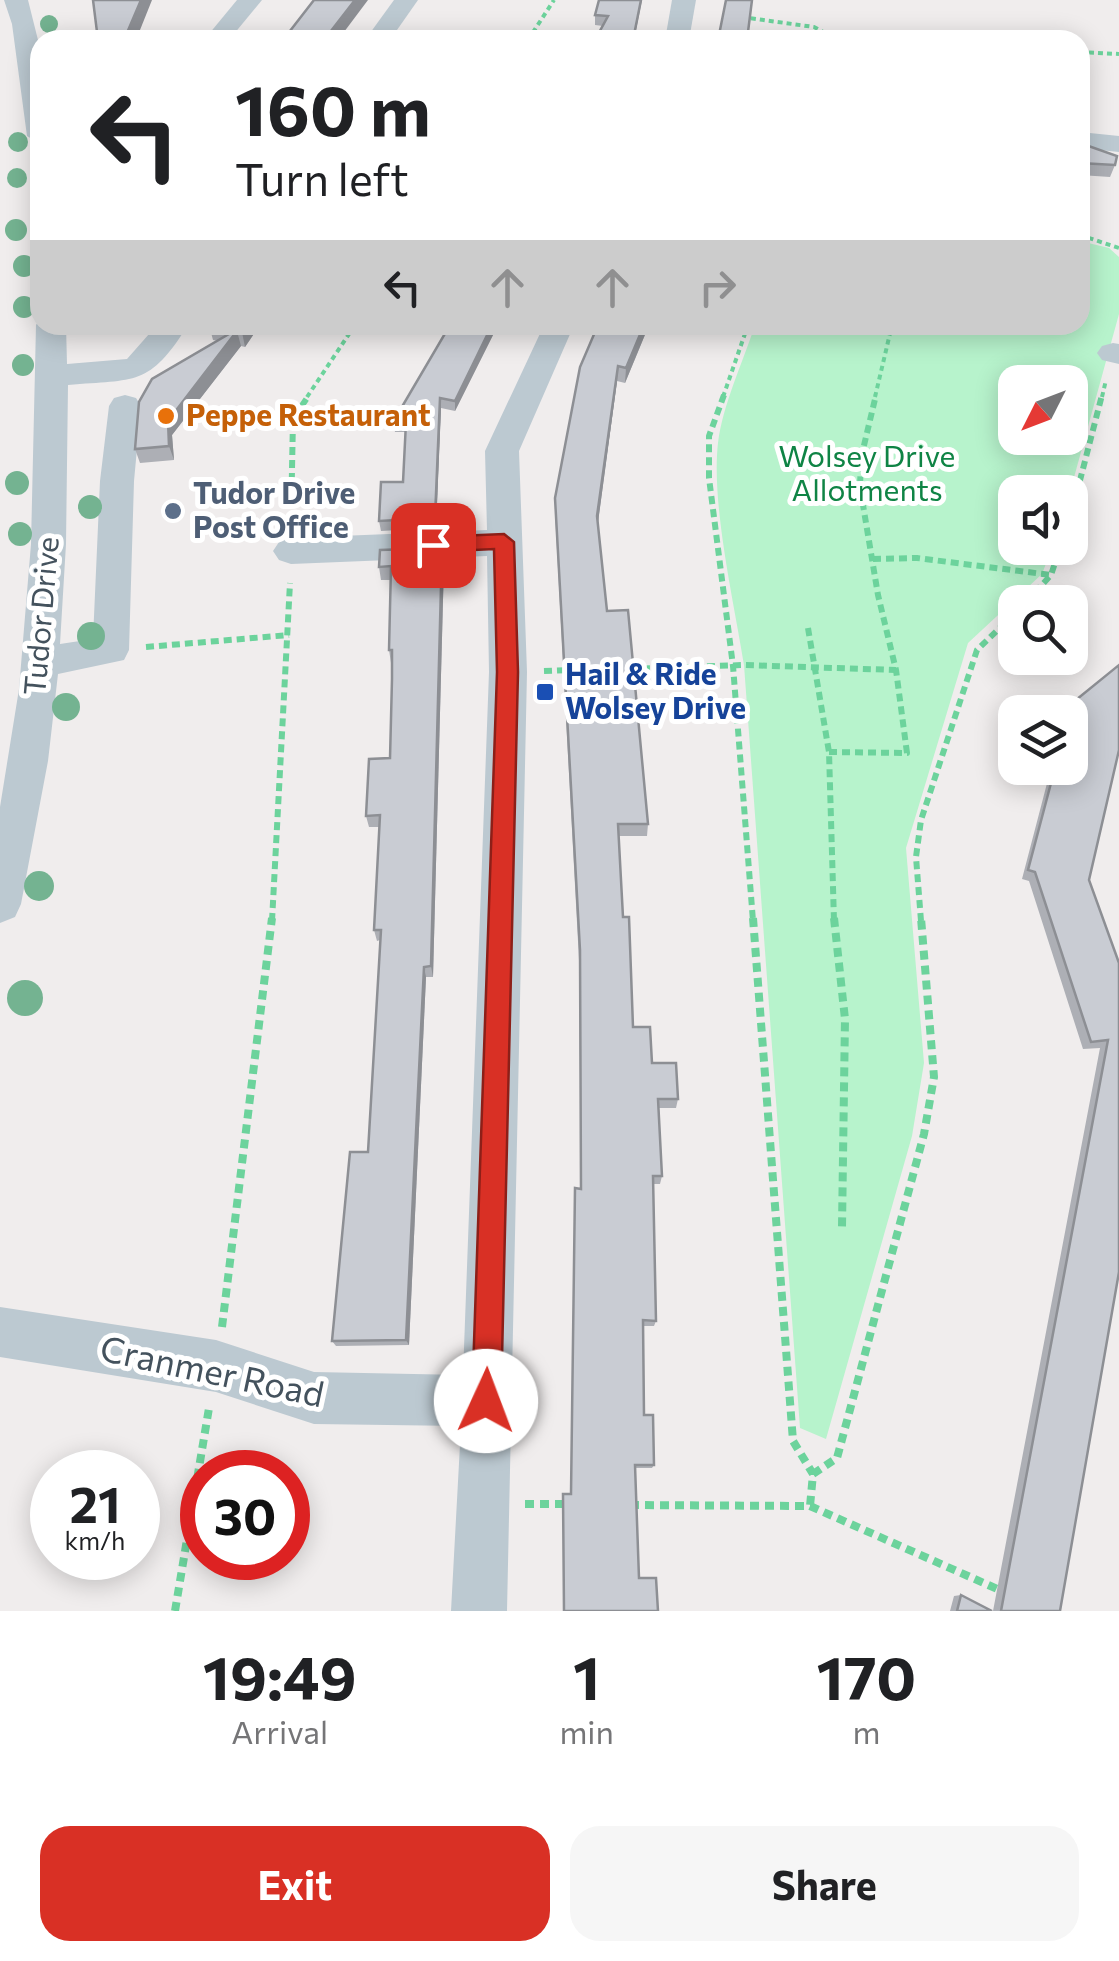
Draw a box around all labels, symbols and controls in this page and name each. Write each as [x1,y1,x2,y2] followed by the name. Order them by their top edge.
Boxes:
[235,65,431,150] text: 160 m
[70,70,200,200] icon: left
[235,150,409,205] text: Turn left
[375,260,430,315] icon: left
[480,260,535,315] icon: ahead
[585,260,640,315] icon: ahead
[690,260,745,315] icon: right
[998,365,1088,455] north arrow
[998,365,1088,785] map controls
[186,395,431,432] place label: Peppe Restaurant
[155,405,177,427] marker: Peppe Restaurant
[779,436,955,507] park label: Wolsey Drive Allotments
[193,473,355,544] place label: Tudor Drive Post Office
[998,475,1088,565] button: sound
[162,500,184,522] marker: Tudor Drive Post Office
[391,503,476,588] pin
[406,518,461,573] icon: arrive
[14,535,65,697] street label: Tudor Drive
[998,585,1088,675] button: search
[565,654,746,725] place label: Hail & Ride Wolsey Drive
[534,681,556,703] marker: Hail & Ride Wolsey Drive
[998,695,1088,785] button: layers
[97,1325,328,1414] street label: Cranmer Road
[434,1349,538,1453] position arrow
[180,1450,310,1580] speed limit sign: 30
[69,1472,121,1533] text: 21
[65,1525,125,1555] text: km/h
[203,1639,357,1712] text: 19:49
[573,1639,600,1712] text: 1
[817,1639,916,1712] text: 170
[231,1711,328,1751] text: Arrival
[559,1711,614,1751] text: min
[852,1711,880,1751] text: m
[40,1826,550,1941] button: Exit
[570,1826,1079,1941] button: Share

